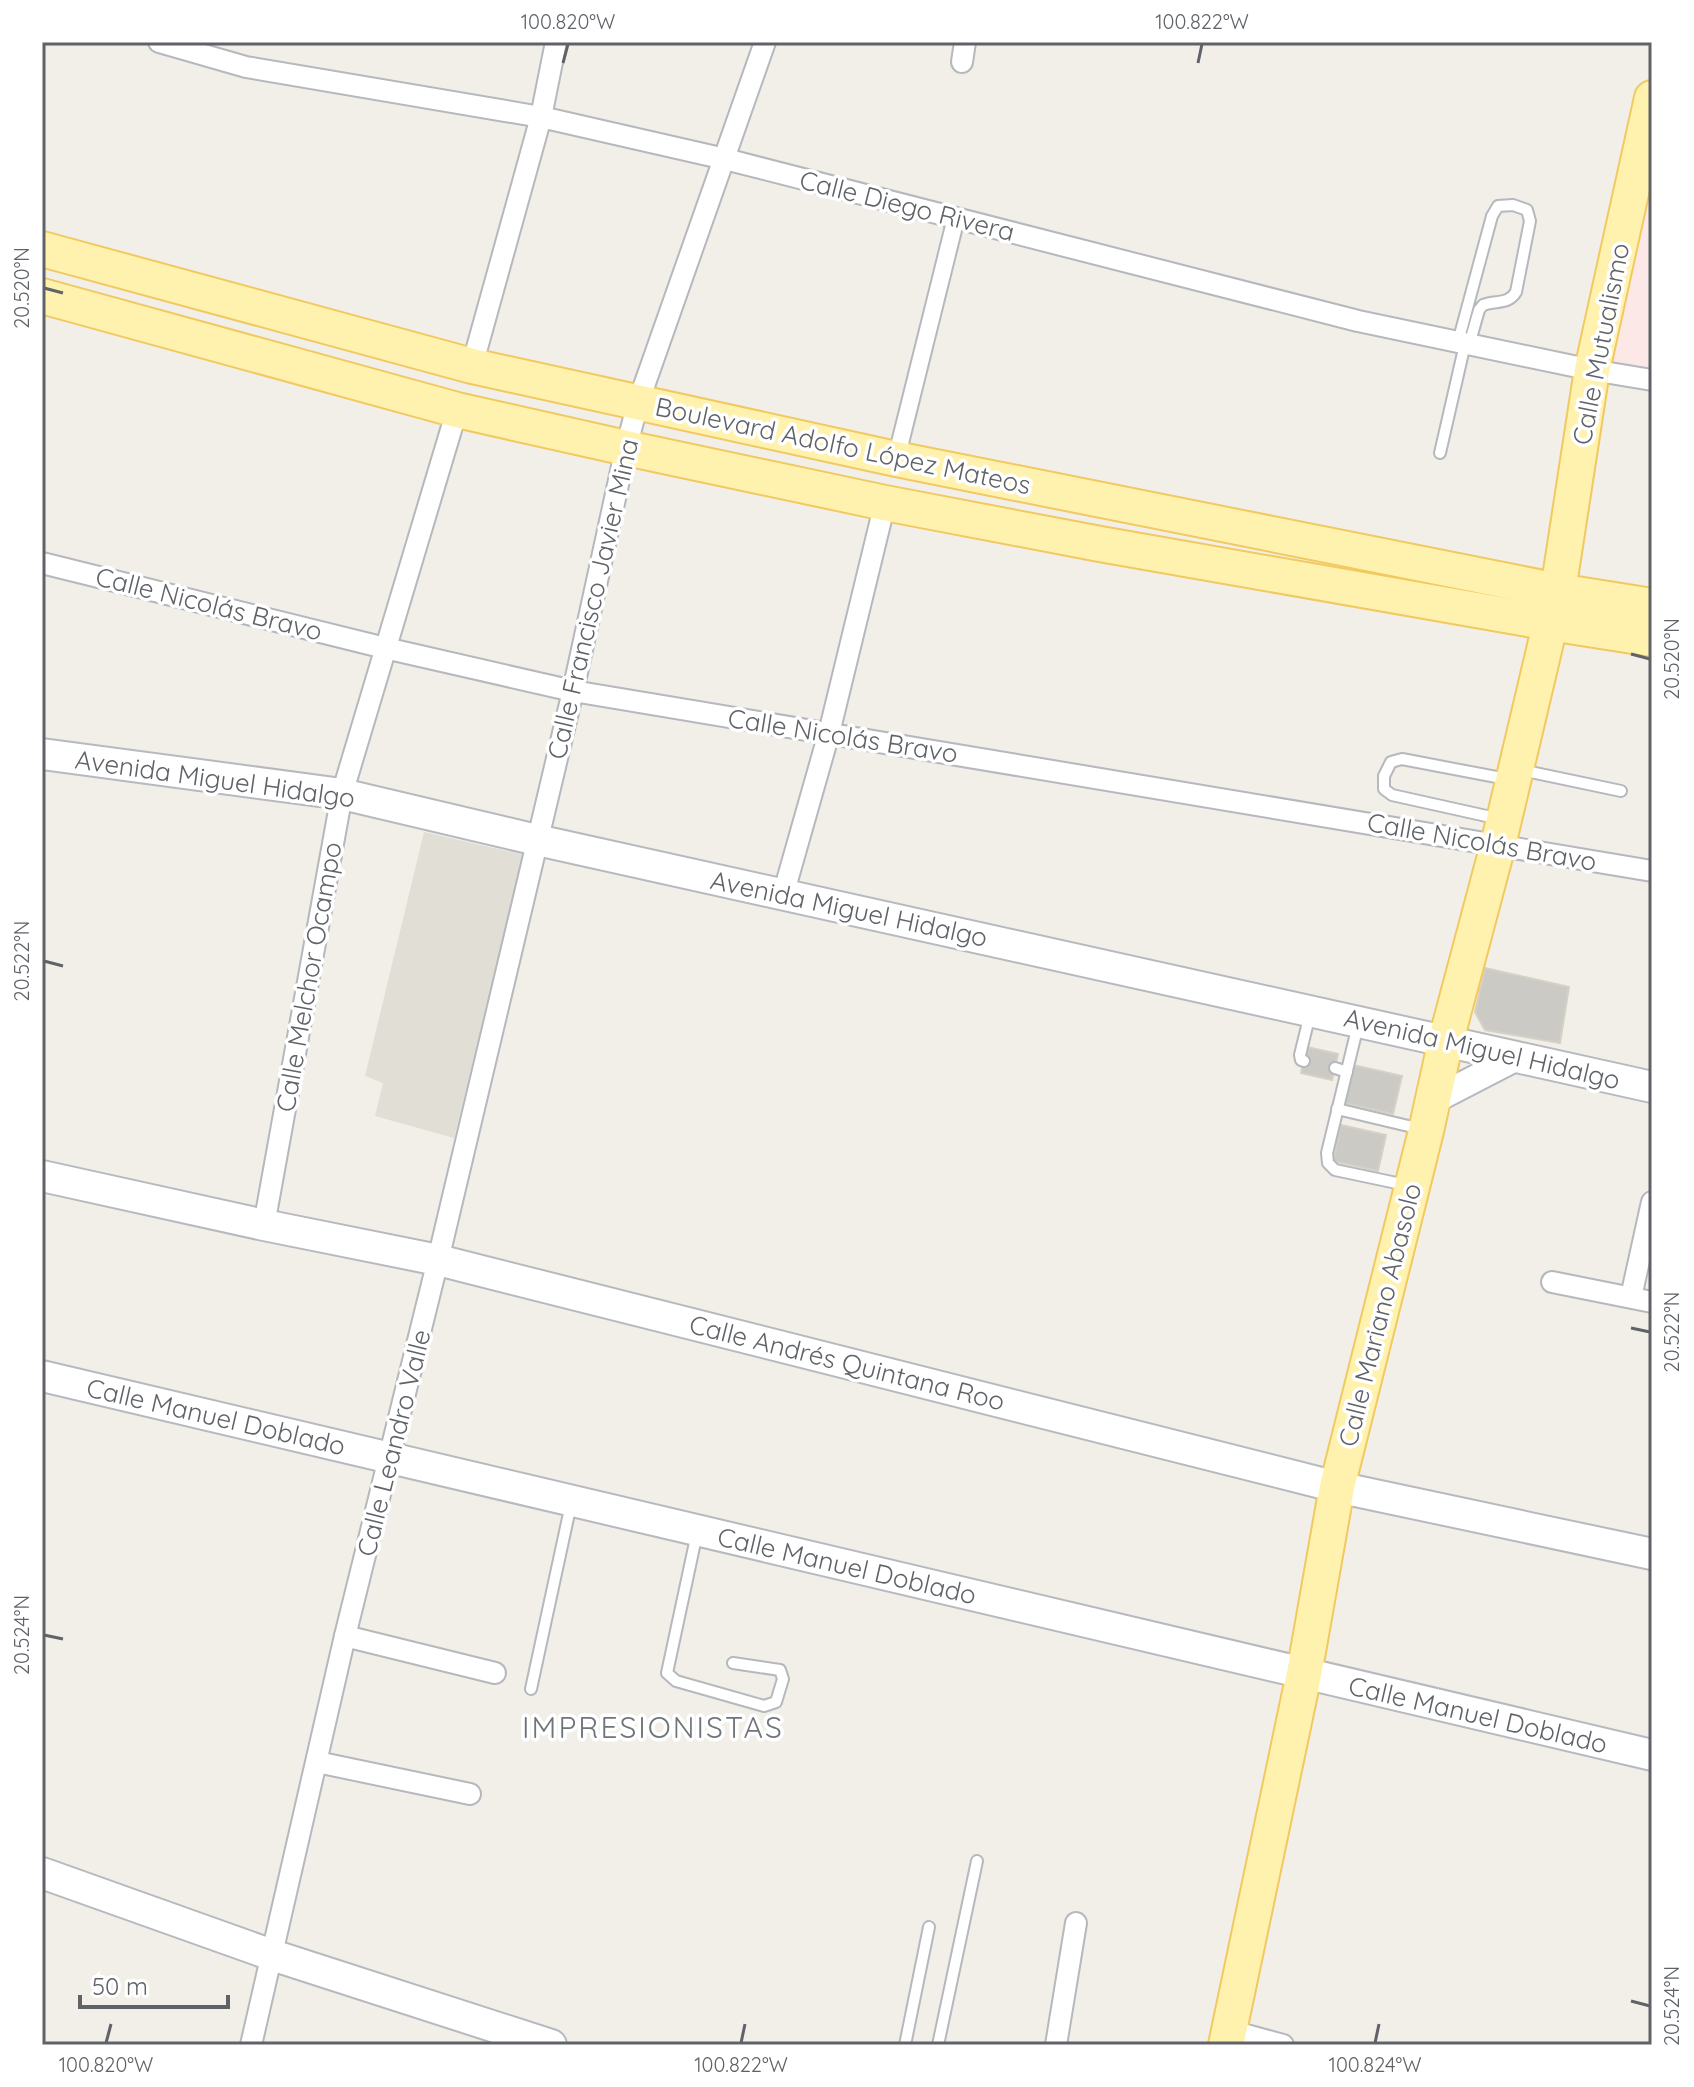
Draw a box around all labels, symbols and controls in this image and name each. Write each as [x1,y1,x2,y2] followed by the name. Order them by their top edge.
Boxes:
[521,9,615,34] text: 100.820°W
[1155,9,1249,34] text: 100.822°W
[796,163,1018,248] street label: Calle Diego Rivera
[1565,240,1636,448] street label: Calle Mutualismo
[9,247,34,329] text: 20.520°N
[652,390,1034,501] street label: Boulevard Adolfo López Mateos
[540,435,645,762] street label: Calle Francisco Javier Mina
[92,559,326,648] street label: Calle Nicolás Bravo
[1659,618,1684,700] text: 20.520°N
[726,701,960,770] street label: Calle Nicolás Bravo
[73,743,357,814] street label: Avenida Miguel Hidalgo
[1365,805,1599,878] street label: Calle Nicolás Bravo
[268,839,349,1115] street label: Calle Melchor Ocampo
[708,863,991,954] street label: Avenida Miguel Hidalgo
[9,921,34,1001] text: 20.522°N
[1341,1001,1623,1096] street label: Avenida Miguel Hidalgo
[1331,1180,1428,1450] street label: Calle Mariano Abasolo
[1659,1292,1684,1372] text: 20.522°N
[686,1307,1008,1418] street label: Calle Andrés Quintana Roo
[349,1326,438,1560] street label: Calle Leandro Valle
[83,1371,349,1462] street label: Calle Manuel Doblado
[714,1520,980,1611] street label: Calle Manuel Doblado
[9,1595,34,1675] text: 20.524°N
[1345,1669,1611,1760] street label: Calle Manuel Doblado
[522,1708,784,1746] district label: IMPRESIONISTAS
[80,1959,228,2009] scale bar
[1659,1966,1684,2046] text: 20.524°N
[92,1971,148,2001] text: 50 m
[59,2052,153,2077] text: 100.820°W
[694,2052,788,2077] text: 100.822°W
[1329,2052,1421,2077] text: 100.824°W

